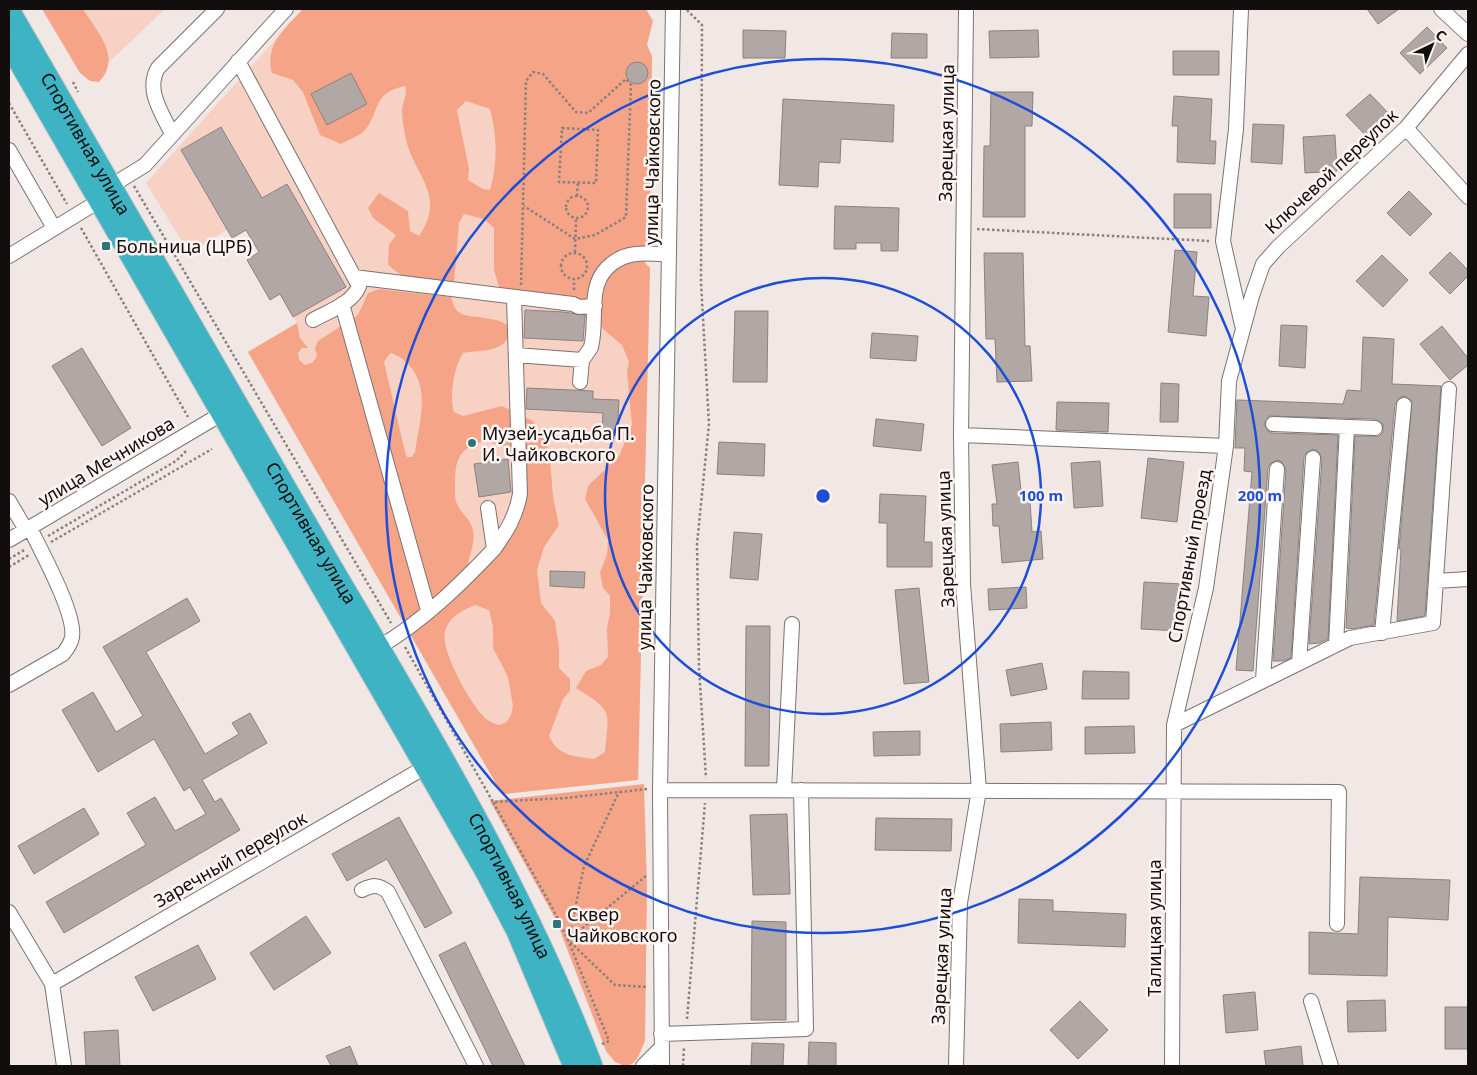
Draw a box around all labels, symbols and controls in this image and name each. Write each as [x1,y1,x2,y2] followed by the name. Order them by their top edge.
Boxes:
[1407,20,1457,70] north arrow
[1431,25,1451,45] text: С
[933,64,959,202] street label: Зарецкая улица
[35,68,136,219] street label: Спортивная улица
[639,79,665,245] street label: улица Чайковского
[1259,103,1403,239] street label: Ключевой переулок
[116,234,252,258] place label: Больница (ЦРБ)
[100,240,112,252] marker: Больница (ЦРБ)
[34,411,178,511] street label: улица Мечникова
[482,421,635,466] place label: Музей-усадьба П. И. Чайковского
[466,437,478,449] marker: Музей-усадьба П. И. Чайковского
[261,457,363,608] street label: Спортивная улица
[1162,467,1216,645] street label: Спортивный проезд
[931,470,959,608] street label: Зарецкая улица
[632,484,658,650] street label: улица Чайковского
[1019,485,1063,505] text: 100 m
[1238,485,1282,505] text: 200 m
[814,487,832,505] centre of rings
[149,805,311,913] street label: Заречный переулок
[463,808,557,963] street label: Спортивная улица
[1142,859,1166,997] street label: Талицкая улица
[925,887,957,1025] street label: Зарецкая улица
[567,902,678,947] place label: Сквер Чайковского
[551,918,563,930] marker: Сквер Чайковского

